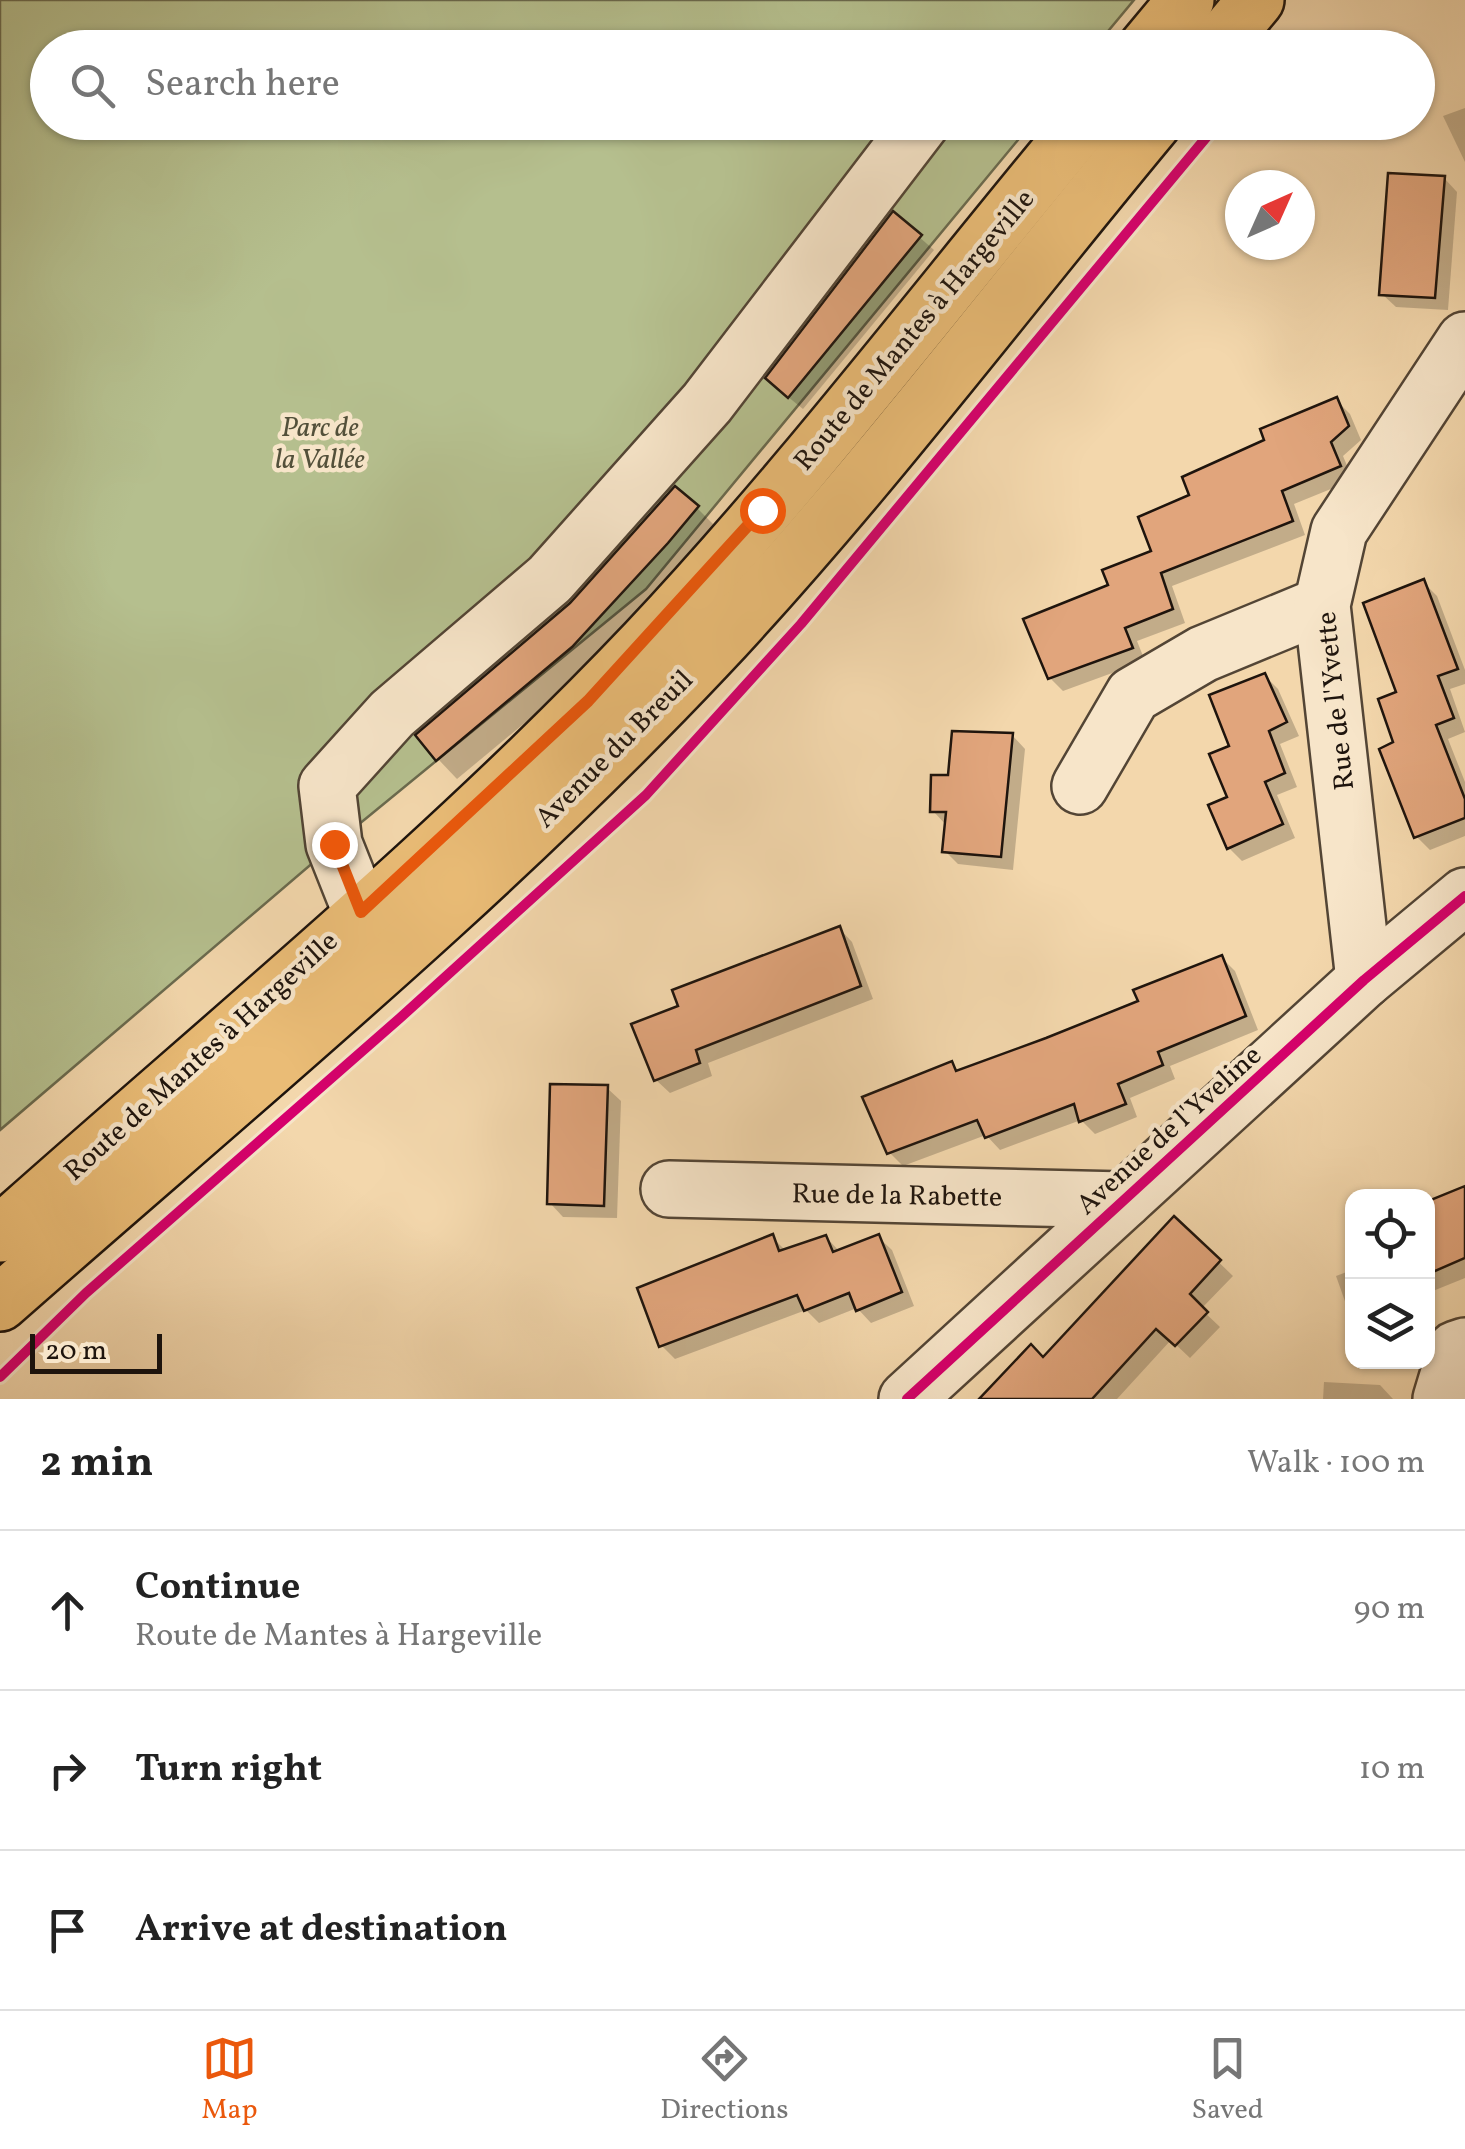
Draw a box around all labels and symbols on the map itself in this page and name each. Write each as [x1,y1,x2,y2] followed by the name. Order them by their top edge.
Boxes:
[1225,170,1315,260] north arrow
[785,182,1044,480] street label: Route de Mantes à Hargeville
[275,409,365,480] park label: Parc de la Vallée
[740,488,786,534] route start
[1308,610,1365,792] street label: Rue de l'Yvette
[527,662,703,838] street label: Avenue du Breuil
[312,822,358,868] route end
[56,923,347,1191] street label: Route de Mantes à Hargeville
[1069,1037,1271,1225] street label: Avenue de l'Yveline
[791,1175,1003,1218] street label: Rue de la Rabette
[30,1329,162,1374] scale bar

